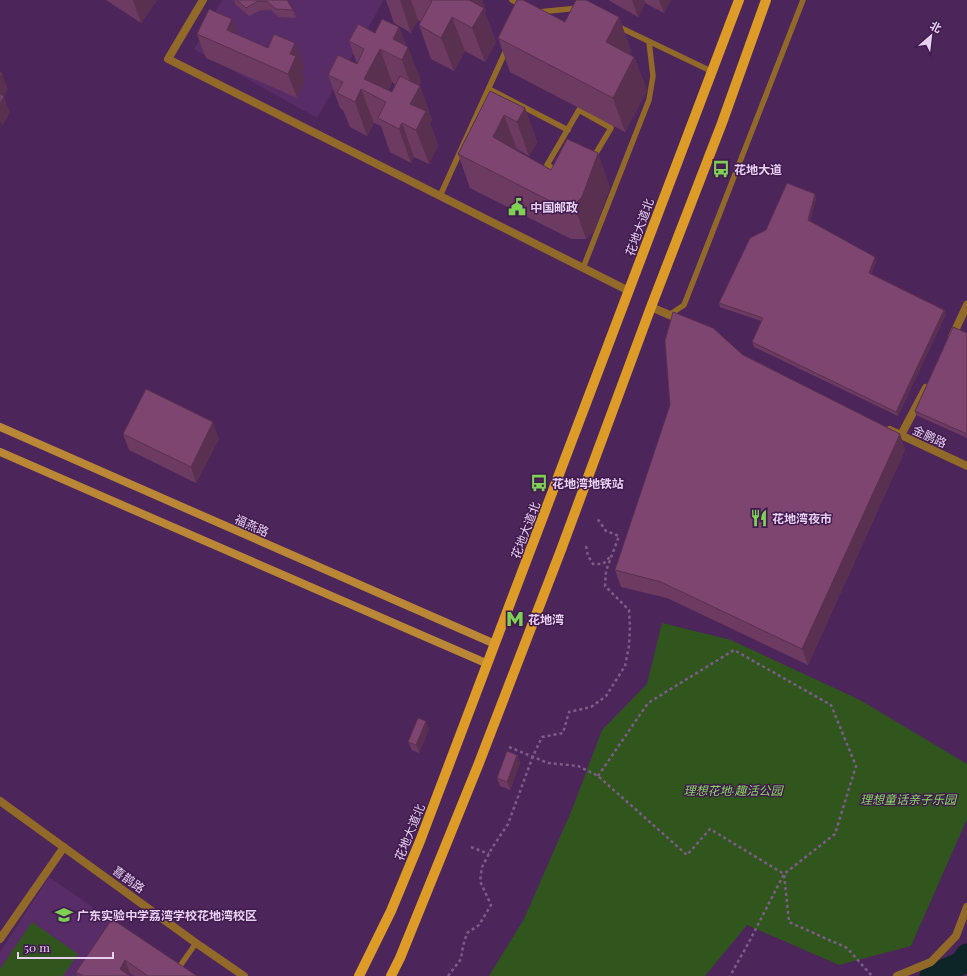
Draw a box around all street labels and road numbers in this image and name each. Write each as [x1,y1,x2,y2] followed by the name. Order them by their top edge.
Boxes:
[621,196,657,258] street label: 花地大道北
[910,421,950,451] street label: 金鹏路
[507,499,543,561] street label: 花地大道北
[232,510,272,540] street label: 福燕路
[390,801,428,863] street label: 花地大道北
[110,862,148,896] street label: 喜鹊路

